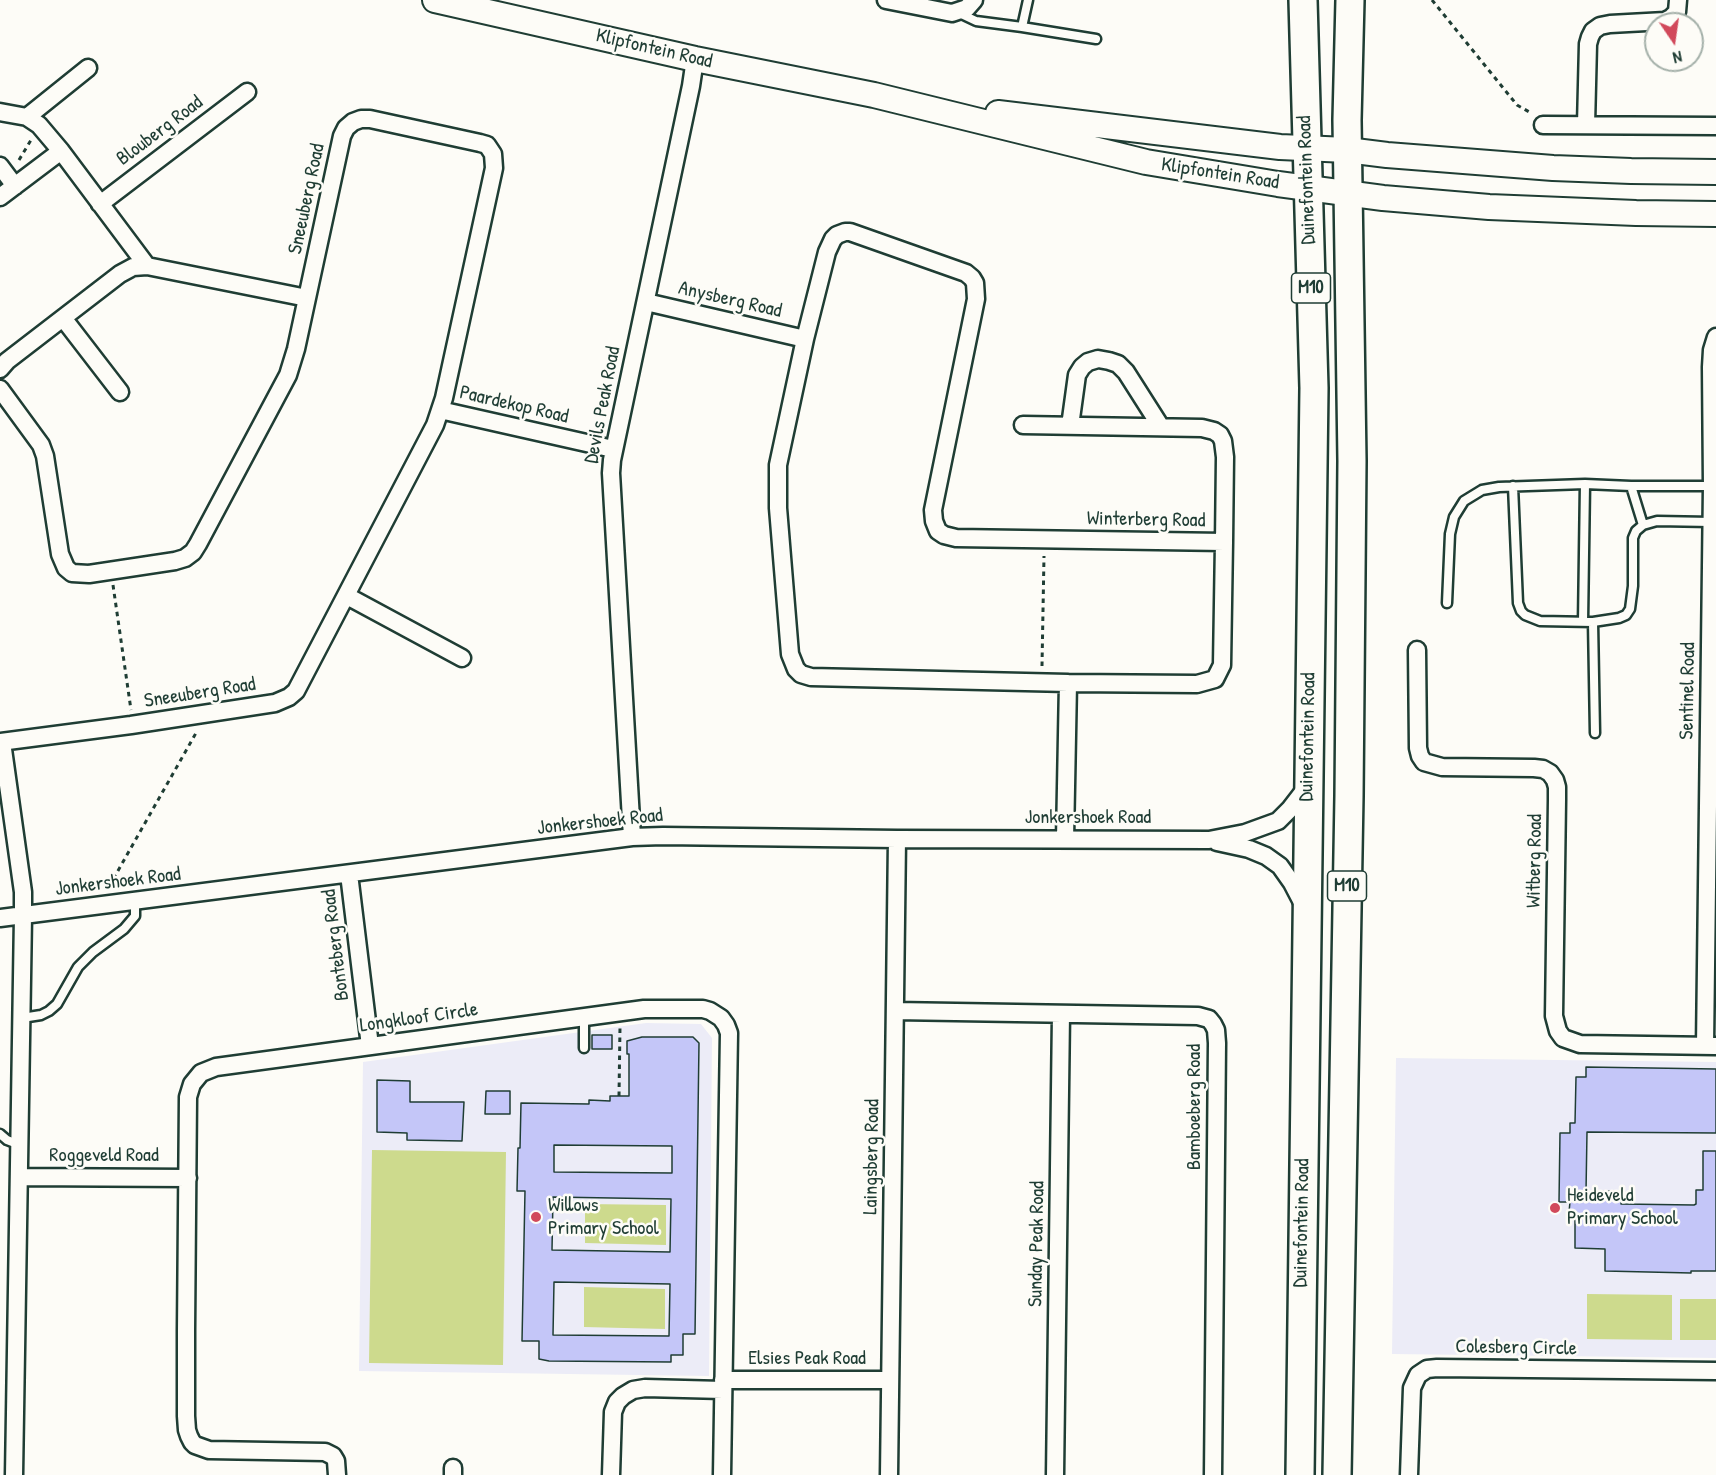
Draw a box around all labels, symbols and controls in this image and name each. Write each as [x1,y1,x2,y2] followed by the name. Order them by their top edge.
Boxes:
[1644,12,1704,72] north arrow
[593,24,715,74] street label: Klipfontein Road
[1671,46,1684,69] text: N
[112,91,208,171] street label: Blouberg Road
[1293,115,1321,245] street label: Duinefontein Road
[284,142,330,256] street label: Sneeuberg Road
[1159,153,1281,195] street label: Klipfontein Road
[1292,273,1330,303] road number: M10
[676,276,784,324] street label: Anysberg Road
[580,344,626,466] street label: Devils Peak Road
[457,381,571,429] street label: Paardekop Road
[1087,507,1205,533] street label: Winterberg Road
[1675,642,1701,740] street label: Sentinel Road
[143,672,257,714] street label: Sneeuberg Road
[1295,672,1321,802] street label: Duinefontein Road
[536,803,664,841] street label: Jonkershoek Road
[1025,806,1151,830] street label: Jonkershoek Road
[1522,814,1548,908] street label: Witberg Road
[54,862,182,902] street label: Jonkershoek Road
[1328,871,1366,901] road number: M10
[317,888,355,1002] street label: Bonteberg Road
[358,998,480,1038] street label: Longkloof Circle
[1183,1044,1207,1170] street label: Bamboeberg Road
[859,1099,885,1215] street label: Laingsberg Road
[49,1144,159,1168] street label: Roggeveld Road
[1289,1158,1315,1288] street label: Duinefontein Road
[1024,1181,1050,1307] street label: Sunday Peak Road
[1567,1184,1678,1231] place label: Heideveld Primary School
[548,1194,659,1241] place label: Willows Primary School
[1548,1201,1562,1215] marker: Heideveld Primary School
[529,1210,543,1224] marker: Willows Primary School
[1455,1335,1577,1361] street label: Colesberg Circle
[748,1347,866,1371] street label: Elsies Peak Road

